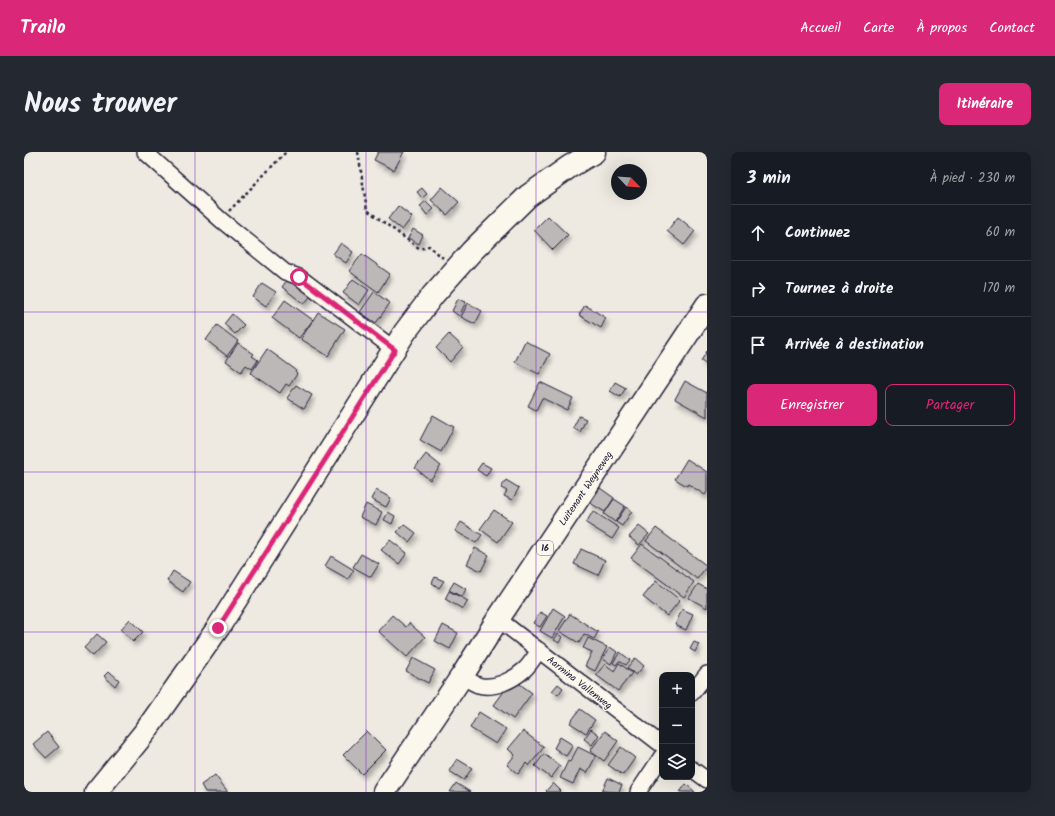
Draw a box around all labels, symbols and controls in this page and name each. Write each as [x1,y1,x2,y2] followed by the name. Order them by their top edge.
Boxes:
[20,13,66,43] text: Trailo
[800,17,841,39] text: Accueil
[863,17,894,39] text: Carte
[916,17,967,39] text: À propos
[989,17,1035,39] text: Contact
[24,82,177,127] text: Nous trouver
[939,83,1031,125] button: Itinéraire
[611,164,647,200] north arrow
[747,165,791,192] text: 3 min
[930,168,1015,189] text: À pied · 230 m
[785,221,850,245] text: Continuez
[747,222,769,244] icon: ahead
[986,222,1015,243] text: 60 m
[290,268,308,286] route start
[785,277,893,301] text: Tournez à droite
[747,278,769,300] icon: right
[983,278,1015,299] text: 170 m
[785,333,924,357] text: Arrivée à destination
[747,334,769,356] icon: arrive
[747,384,877,426] button: Enregistrer
[885,384,1015,426] button: Partager
[555,448,617,529] street label: Luitenant Weyneweg
[537,541,553,555] road number: 16
[209,619,227,637] route end
[543,652,616,714] street label: Aarmina Vallenweg
[659,672,695,780] map controls
[659,672,695,708] button: +
[659,708,695,744] button: −
[659,744,695,780] button: layers

